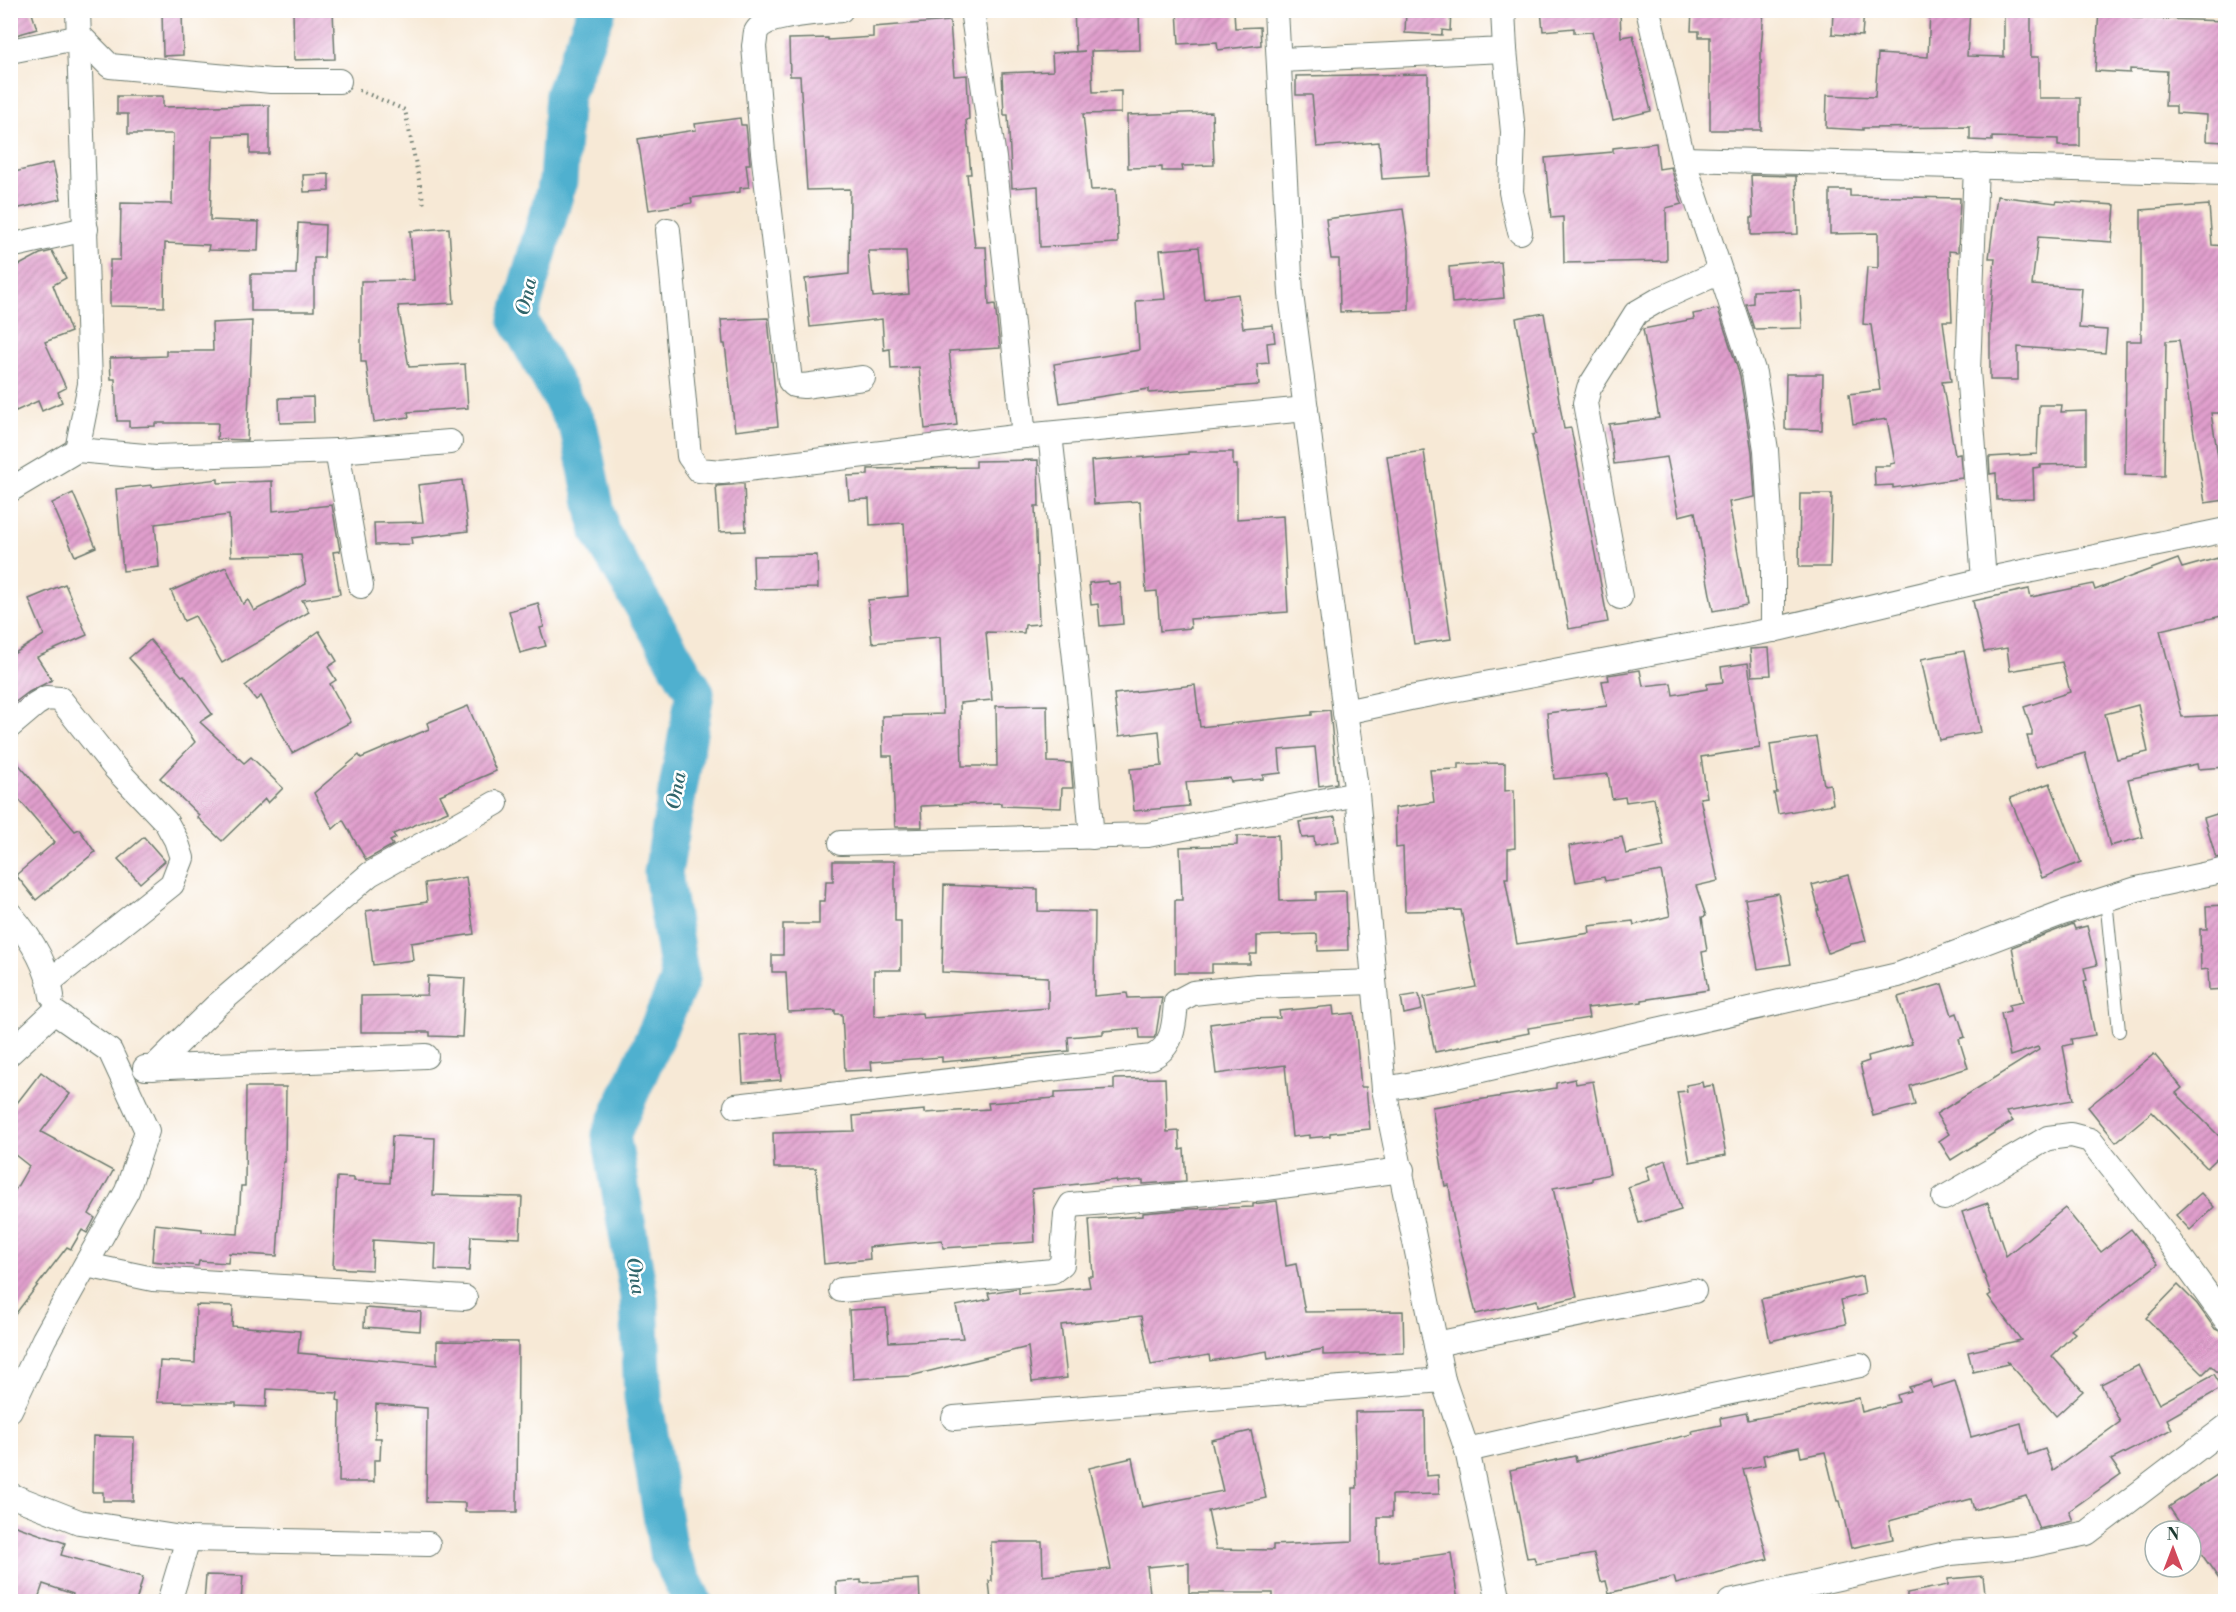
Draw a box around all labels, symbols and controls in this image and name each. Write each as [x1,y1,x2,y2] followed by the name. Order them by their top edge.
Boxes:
[511,275,543,318] water label: Ona
[661,769,693,812] water label: Ona
[620,1255,650,1297] water label: Ona
[2143,1519,2203,1579] north arrow
[2167,1525,2180,1545] text: N

